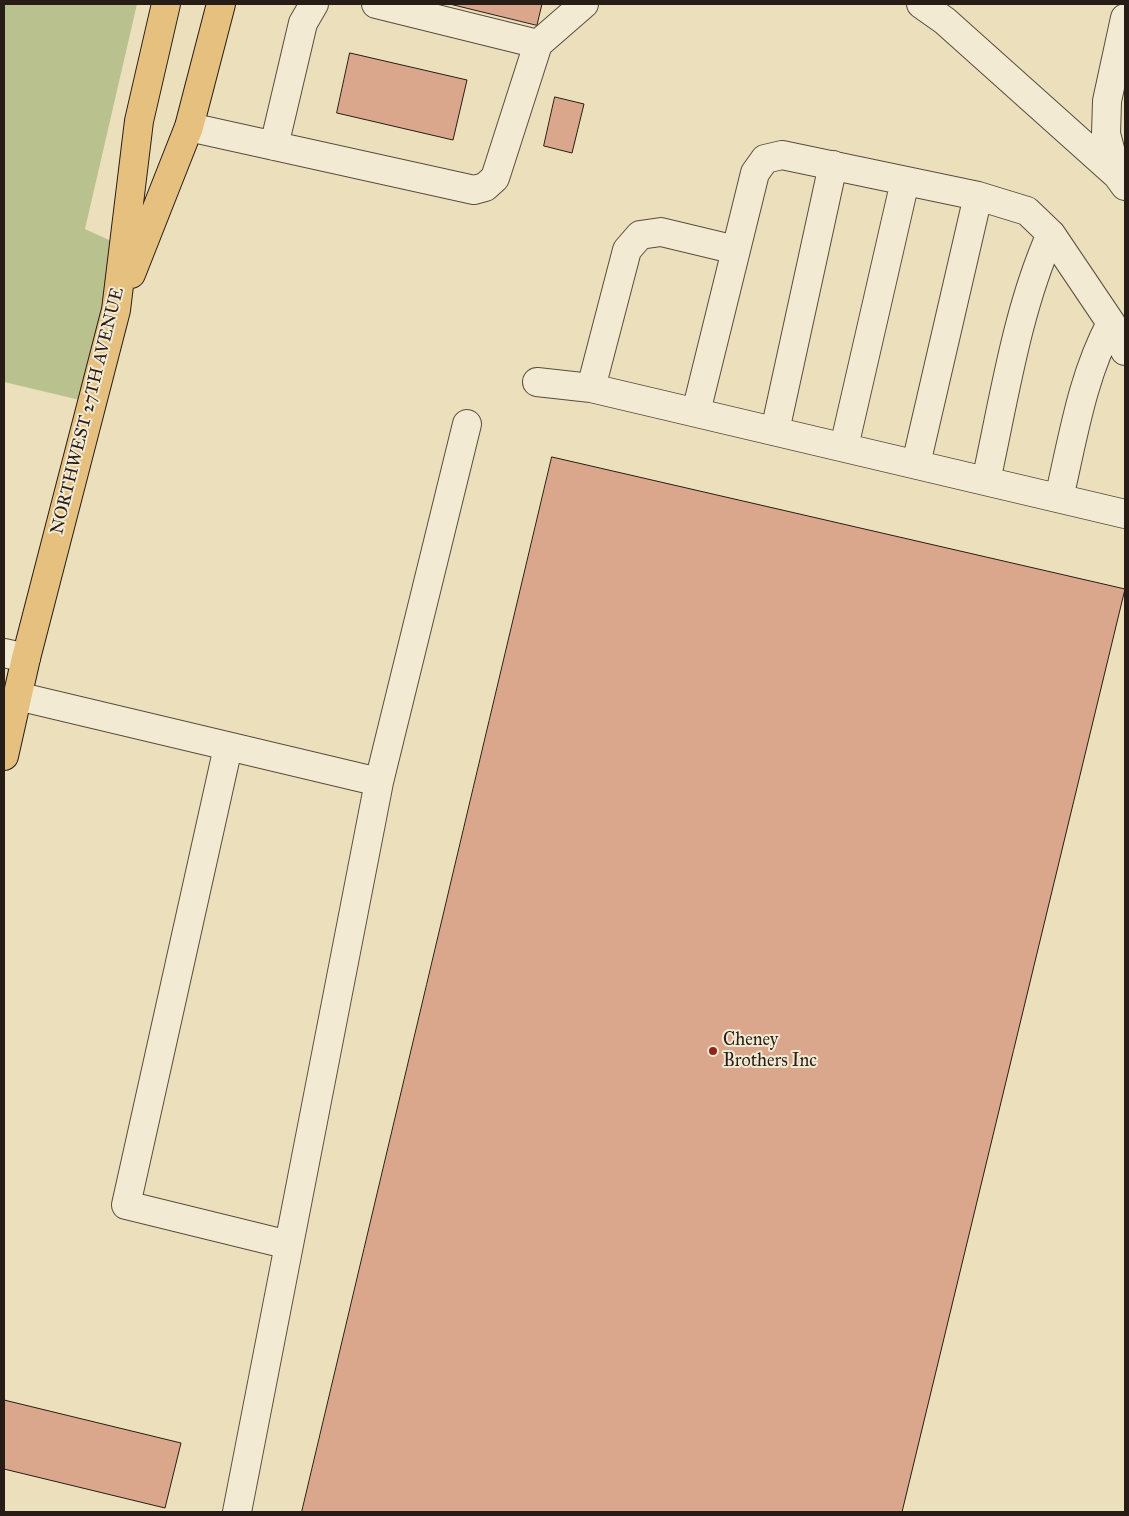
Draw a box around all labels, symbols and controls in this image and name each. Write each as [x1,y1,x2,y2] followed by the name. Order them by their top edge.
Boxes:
[47,285,129,537] street label: NORTHWEST 27TH AVENUE
[723,1030,817,1072] place label: Cheney Brothers Inc
[707,1045,719,1057] marker: Cheney Brothers Inc

